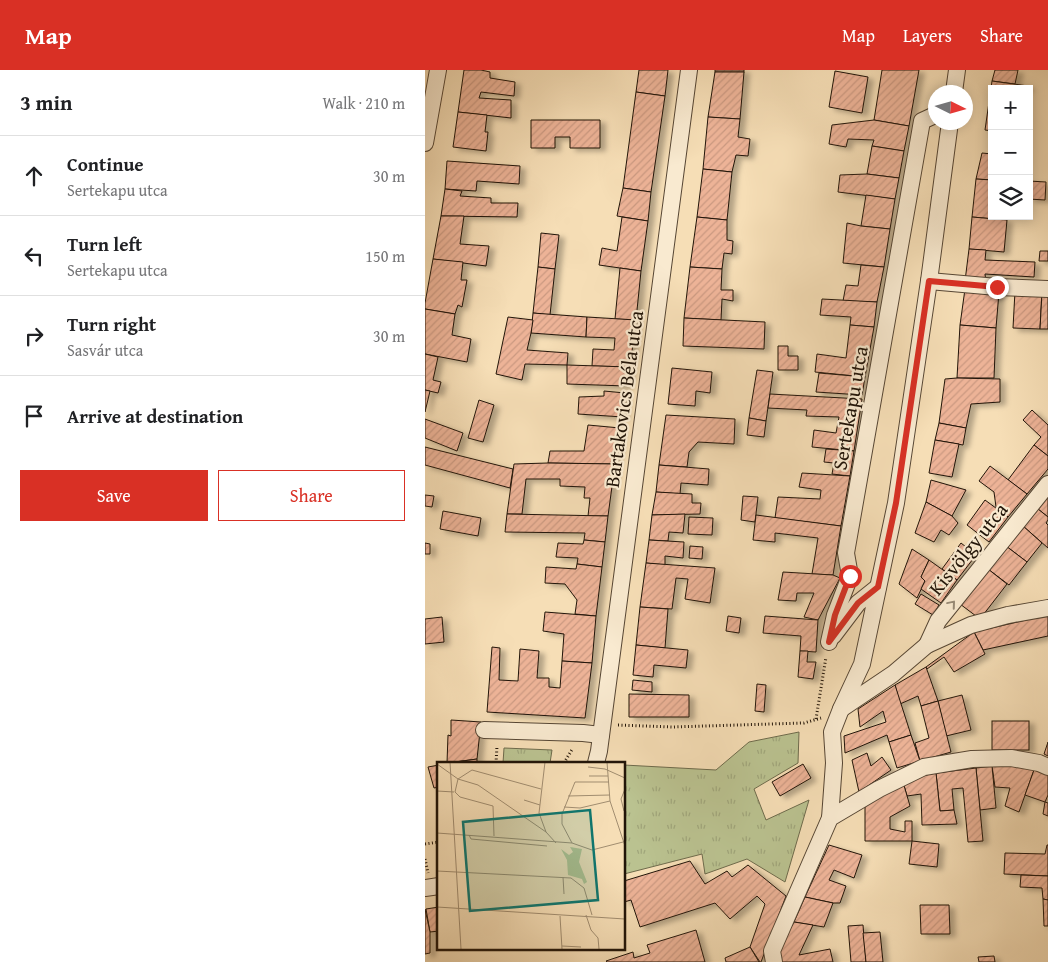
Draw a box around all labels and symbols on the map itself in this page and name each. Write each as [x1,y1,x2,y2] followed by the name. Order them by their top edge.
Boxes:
[928,85,973,130] north arrow
[986,276,1009,299] route end
[597,308,650,489] street label: Bartakovics Béla utca
[824,343,875,472] street label: Sertekapu utca
[921,496,1014,601] street label: Kisvölgy utca
[839,565,862,588] route start
[947,601,955,610] one-way arrow
[437,762,625,950] inset map

